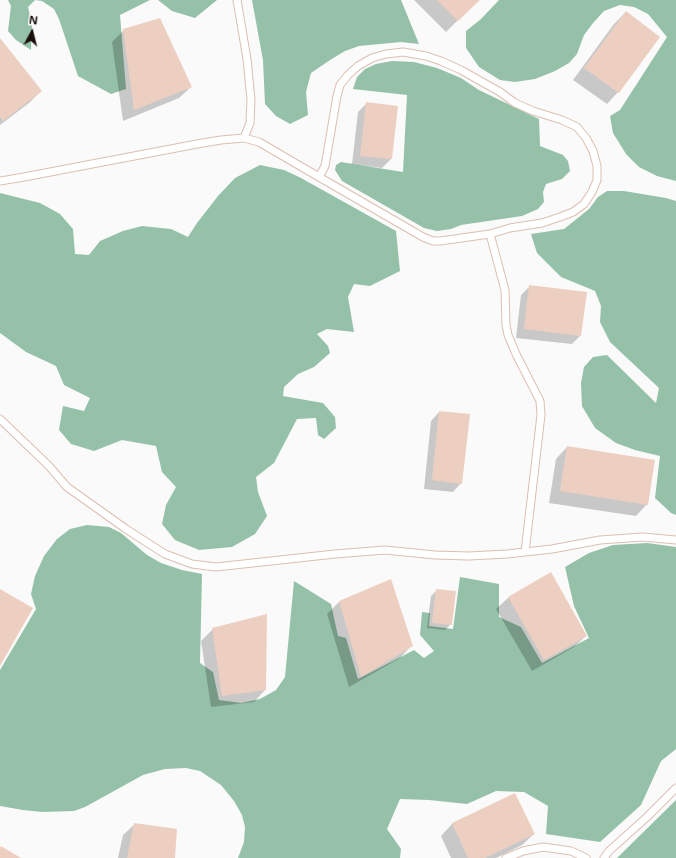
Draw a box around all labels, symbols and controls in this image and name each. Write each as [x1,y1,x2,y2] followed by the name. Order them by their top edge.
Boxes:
[12,12,52,52] north arrow
[28,12,39,28] text: N

